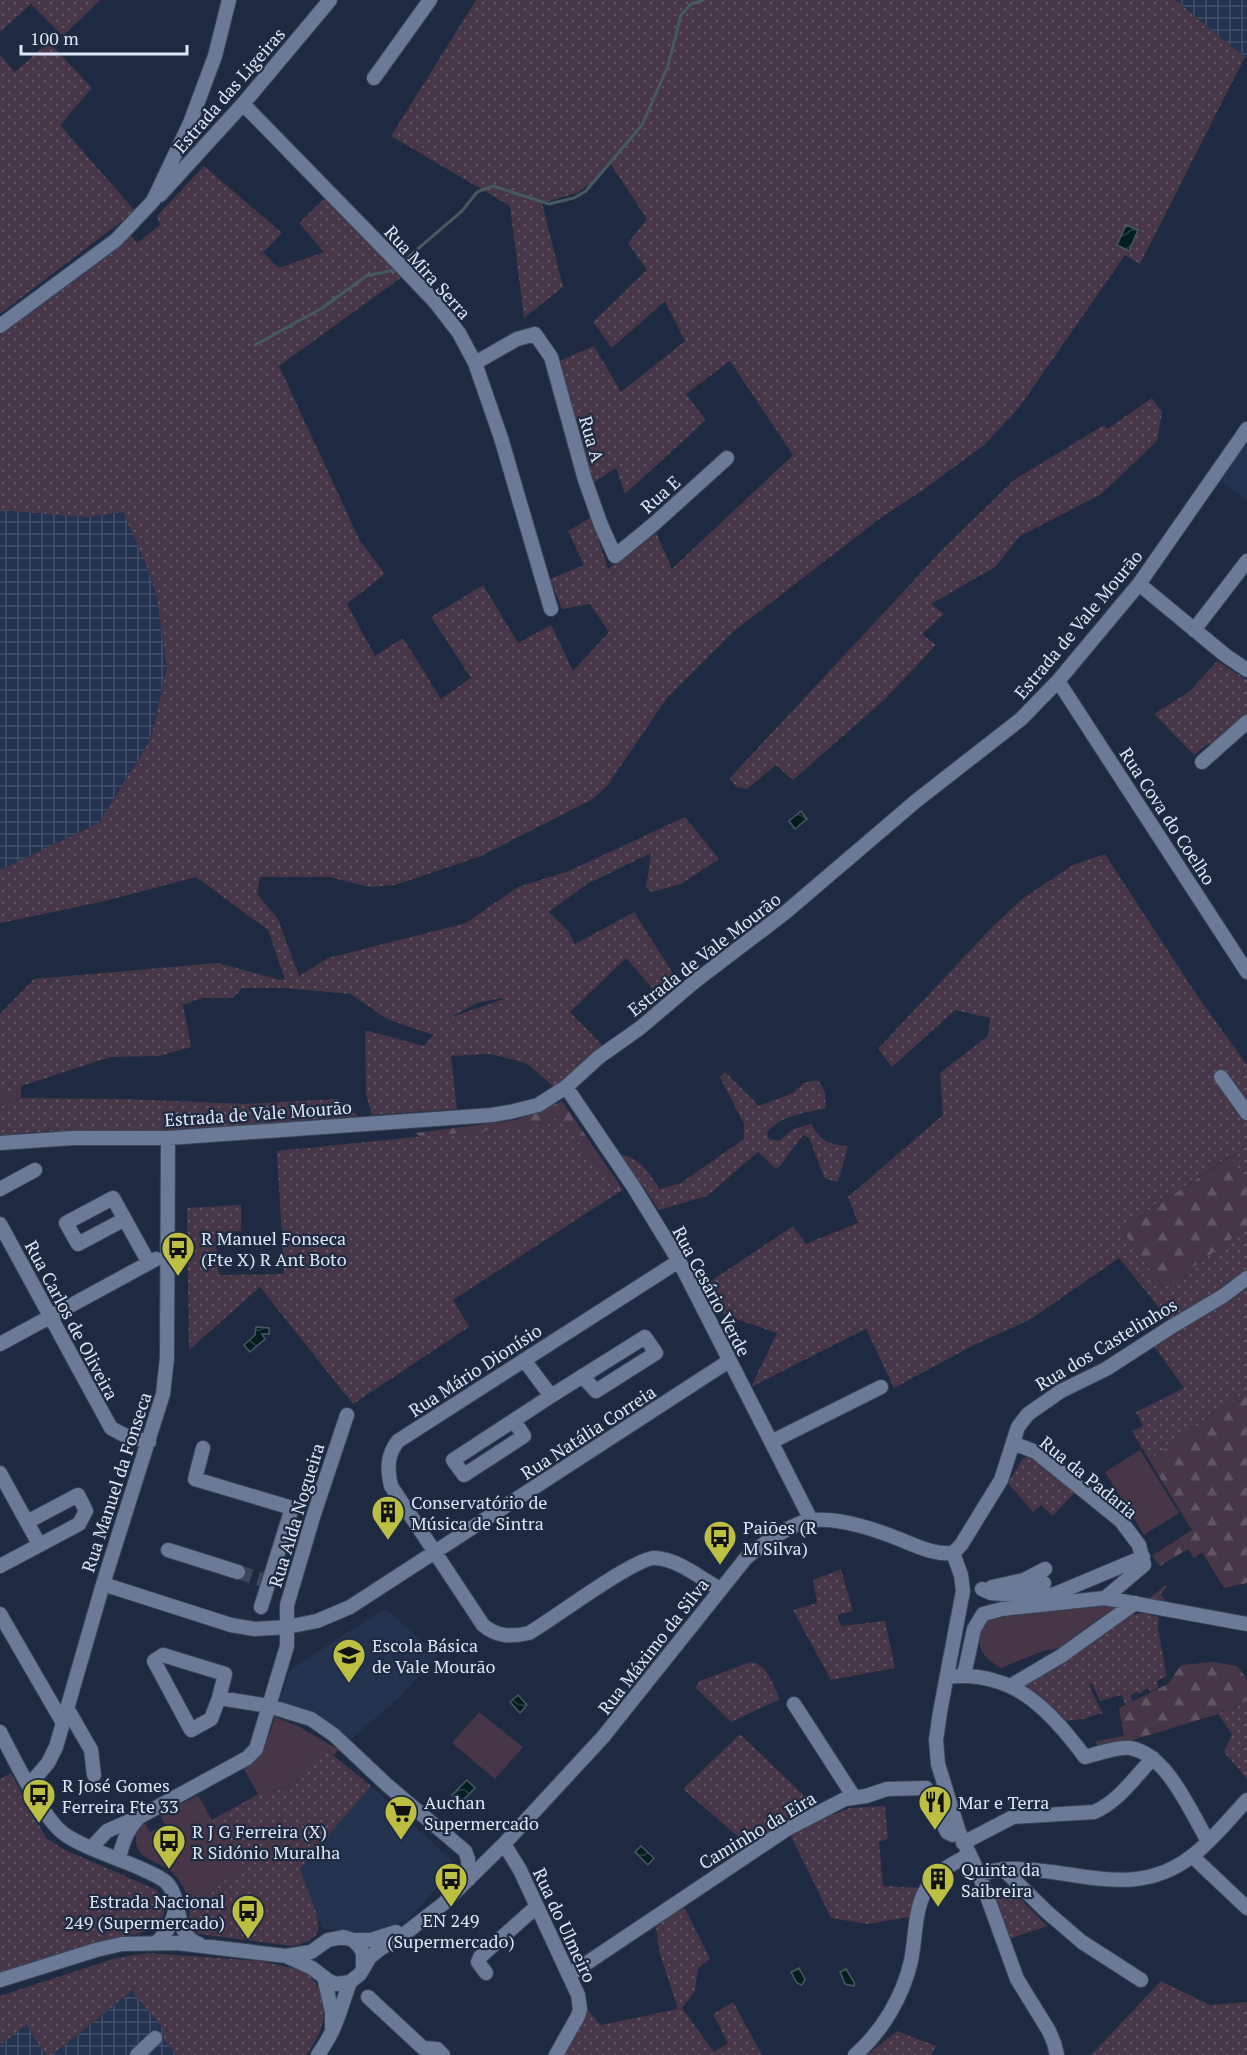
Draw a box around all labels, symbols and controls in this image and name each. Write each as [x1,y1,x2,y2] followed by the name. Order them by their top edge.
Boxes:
[21,18,188,56] scale bar
[168,22,290,158] street label: Estrada das Ligeiras
[30,26,79,50] text: 100 m
[380,220,476,324] street label: Rua Mira Serra
[574,413,610,466] street label: Rua A
[635,470,685,518] street label: Rua E
[1008,544,1148,704] street label: Estrada de Vale Mourão
[1115,743,1221,889] street label: Rua Cova do Coelho
[623,887,785,1021] street label: Estrada de Vale Mourão
[163,1094,353,1132] street label: Estrada de Vale Mourão
[668,1222,756,1360] street label: Rua Cesário Verde
[201,1226,347,1271] place label: R Manuel Fonseca (Fte X) R Ant Boto
[160,1230,196,1277] bus stop icon: R Manuel Fonseca (Fte X) R Ant Boto
[20,1236,124,1404] street label: Rua Carlos de Oliveira
[1031,1292,1181,1396] street label: Rua dos Castelinhos
[404,1318,546,1422] street label: Rua Mário Dionísio
[516,1379,660,1485] street label: Rua Natália Correia
[76,1389,156,1575] street label: Rua Manuel da Fonseca
[1035,1430,1143,1524] street label: Rua da Padaria
[263,1440,329,1590] street label: Rua Alda Nogueira
[411,1490,547,1535] place label: Conservatório de Música de Sintra
[370,1494,406,1541] building icon: Conservatório de Música de Sintra
[743,1515,818,1560] place label: Paiões (R M Silva)
[702,1519,738,1566] bus stop icon: Paiões (R M Silva)
[592,1573,714,1719] street label: Rua Máximo da Silva
[372,1633,496,1678] place label: Escola Básica de Vale Mourão
[331,1637,367,1684] school or university icon: Escola Básica de Vale Mourão
[62,1773,179,1818] place label: R José Gomes Ferreira Fte 33
[21,1777,57,1824] bus stop icon: R José Gomes Ferreira Fte 33
[917,1784,953,1831] restaurant icon: Mar e Terra
[694,1786,820,1874] street label: Caminho da Eira
[424,1790,539,1835] place label: Auchan Supermercado
[958,1790,1049,1814] place label: Mar e Terra
[383,1794,419,1841] supermarket icon: Auchan Supermercado
[192,1819,340,1864] place label: R J G Ferreira (X) R Sidónio Muralha
[151,1823,187,1870] bus stop icon: R J G Ferreira (X) R Sidónio Muralha
[961,1857,1040,1902] place label: Quinta da Saibreira
[433,1861,469,1908] bus stop icon: EN 249 (Supermercado)
[920,1861,956,1908] building icon: Quinta da Saibreira
[528,1864,602,1986] street label: Rua do Ulmeiro
[64,1889,225,1934] place label: Estrada Nacional 249 (Supermercado)
[230,1893,266,1940] bus stop icon: Estrada Nacional 249 (Supermercado)
[387,1908,515,1953] place label: EN 249 (Supermercado)

